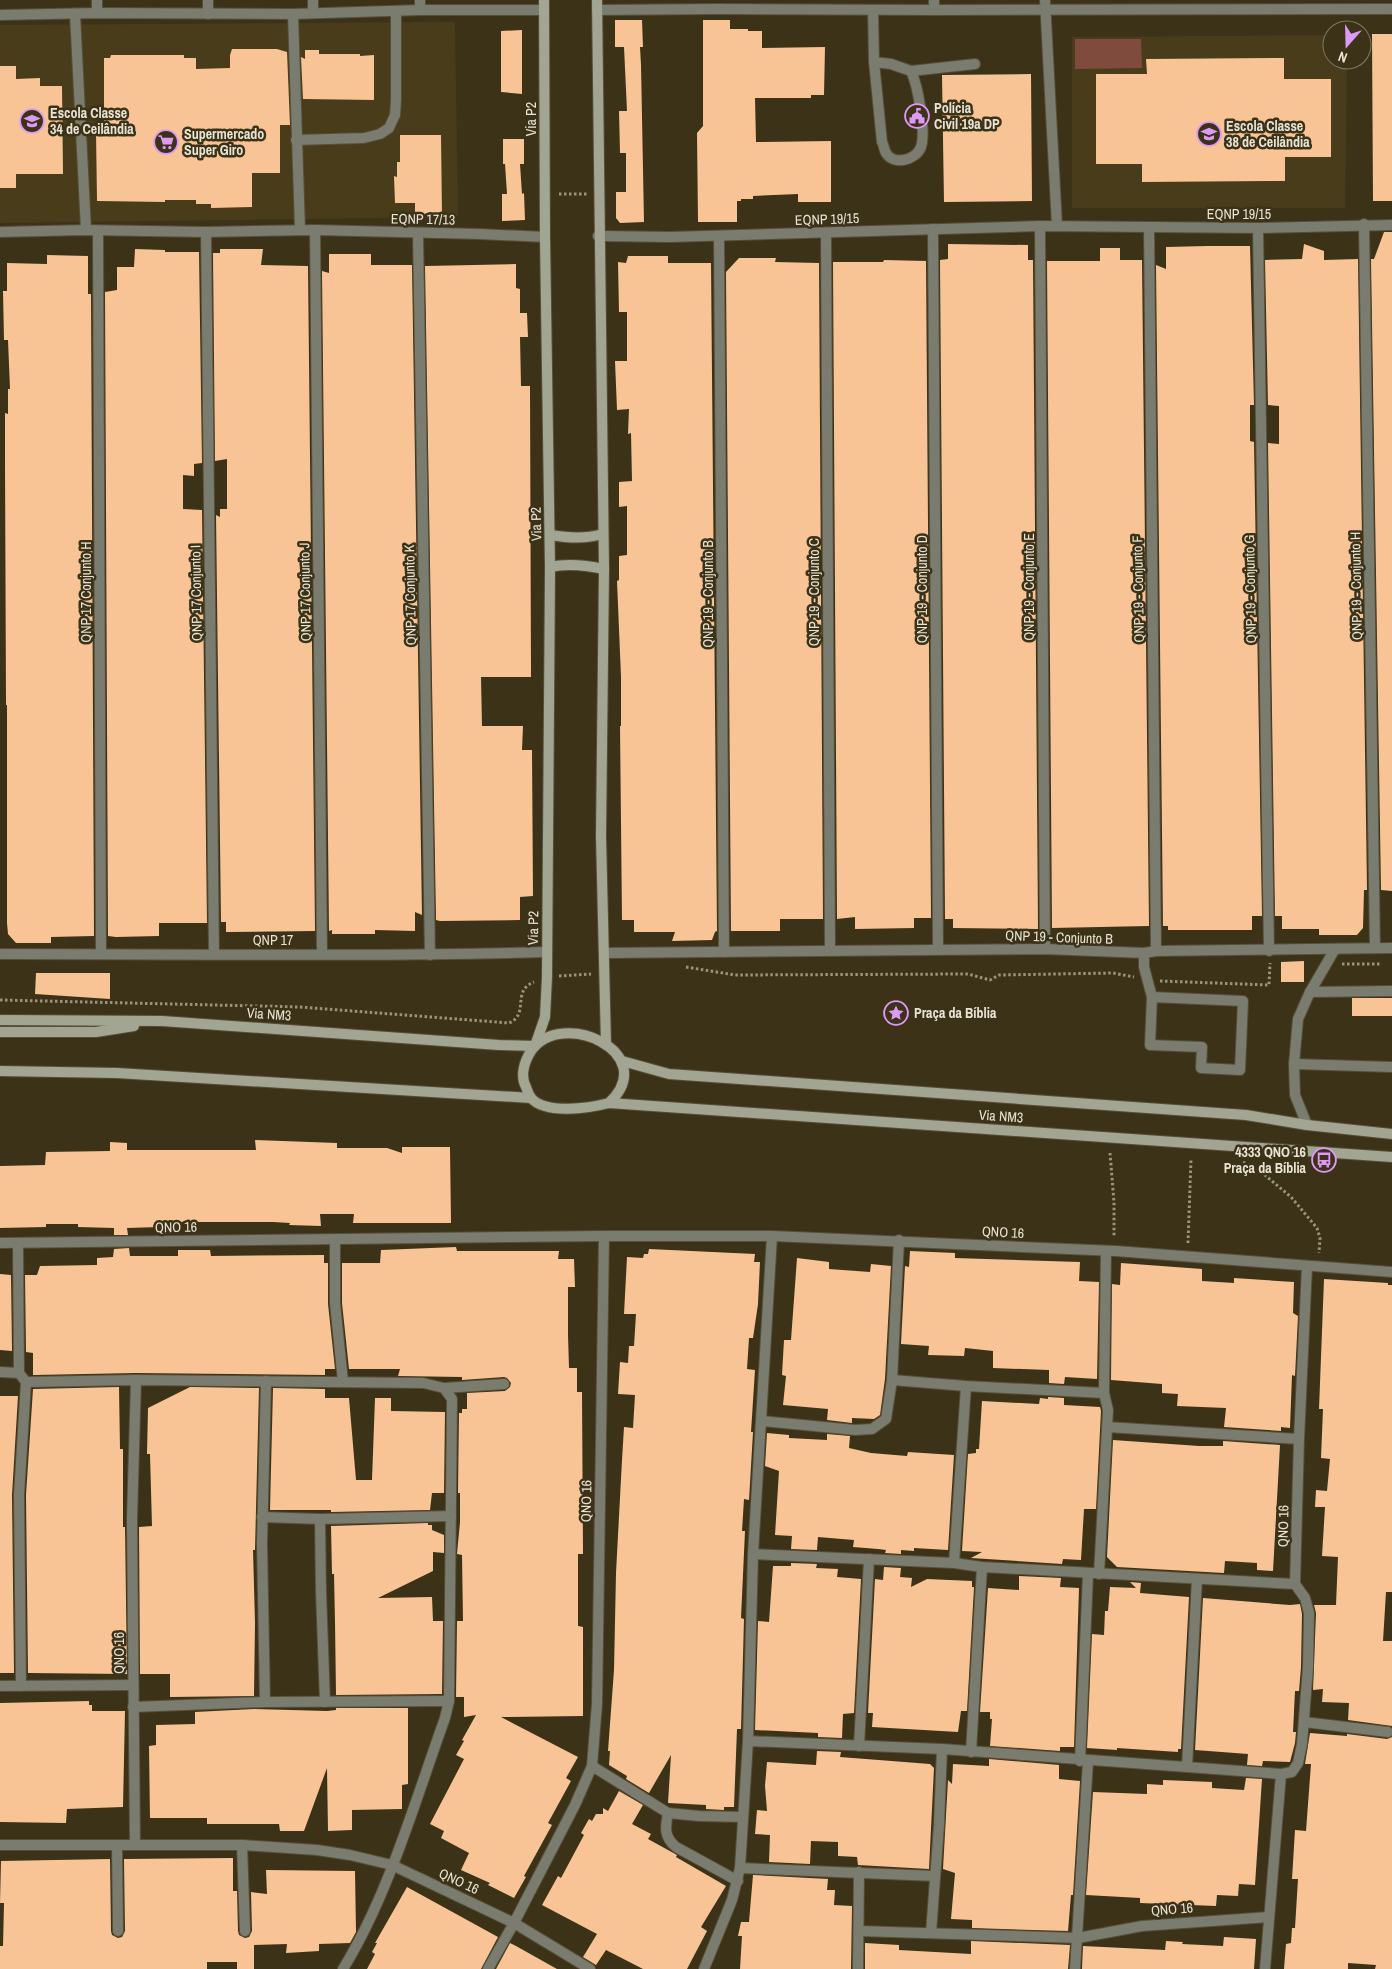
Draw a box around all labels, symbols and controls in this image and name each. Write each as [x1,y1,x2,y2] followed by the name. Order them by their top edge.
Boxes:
[1322,20,1372,70] north arrow
[1336,47,1350,67] text: N
[934,99,1000,133] place label: Polícia Civil 19a DP
[522,102,540,136] street label: Via P2
[904,103,930,129] public building icon: Polícia Civil 19a DP
[50,104,134,138] place label: Escola Classe 34 de Ceilândia
[19,108,45,134] school or university icon: Escola Classe 34 de Ceilândia
[1226,117,1310,151] place label: Escola Classe 38 de Ceilândia
[1196,121,1222,147] school or university icon: Escola Classe 38 de Ceilândia
[184,125,264,159] place label: Supermercado Super Giro
[153,129,179,155] supermarket icon: Supermercado Super Giro
[1207,205,1271,223] street label: EQNP 19/15
[391,209,455,229] street label: EQNP 17/13
[795,209,859,229] street label: EQNP 19/15
[527,507,545,541] street label: Via P2
[1346,532,1366,640] street label: QNP 19 - Conjunto H
[1020,533,1038,641] street label: QNP 19 - Conjunto E
[1240,534,1260,644] street label: QNP 19 - Conjunto G
[913,535,931,643] street label: QNP 19 - Conjunto D
[1128,535,1148,643] street label: QNP 19 - Conjunto F
[805,538,823,646] street label: QNP 19 - Conjunto C
[699,540,717,648] street label: QNP 19 - Conjunto B
[77,541,95,643] street label: QNP 17 Conjunto H
[295,542,315,642] street label: QNP 17 Conjunto J
[400,544,420,645] street label: QNP 17 Conjunto K
[186,545,206,641] street label: QNP 17 Conjunto I
[524,911,542,945] street label: Via P2
[1005,926,1113,948] street label: QNP 19 - Conjunto B
[253,931,293,949] street label: QNP 17
[883,1000,909,1026] place icon: Praça da Bíblia
[246,1003,292,1025] street label: Via NM3
[914,1004,997,1022] place label: Praça da Bíblia
[978,1105,1024,1127] street label: Via NM3
[1224,1143,1307,1177] place label: 4333 QNO 16 Praça da Bíblia
[1311,1147,1337,1173] bus stop icon: 4333 QNO 16 Praça da Bíblia
[155,1218,197,1236] street label: QNO 16
[981,1222,1025,1242] street label: QNO 16
[577,1480,595,1522] street label: QNO 16
[1274,1505,1292,1547] street label: QNO 16
[110,1632,128,1674] street label: QNO 16
[436,1864,482,1898] street label: QNO 16
[1150,1898,1194,1920] street label: QNO 16

